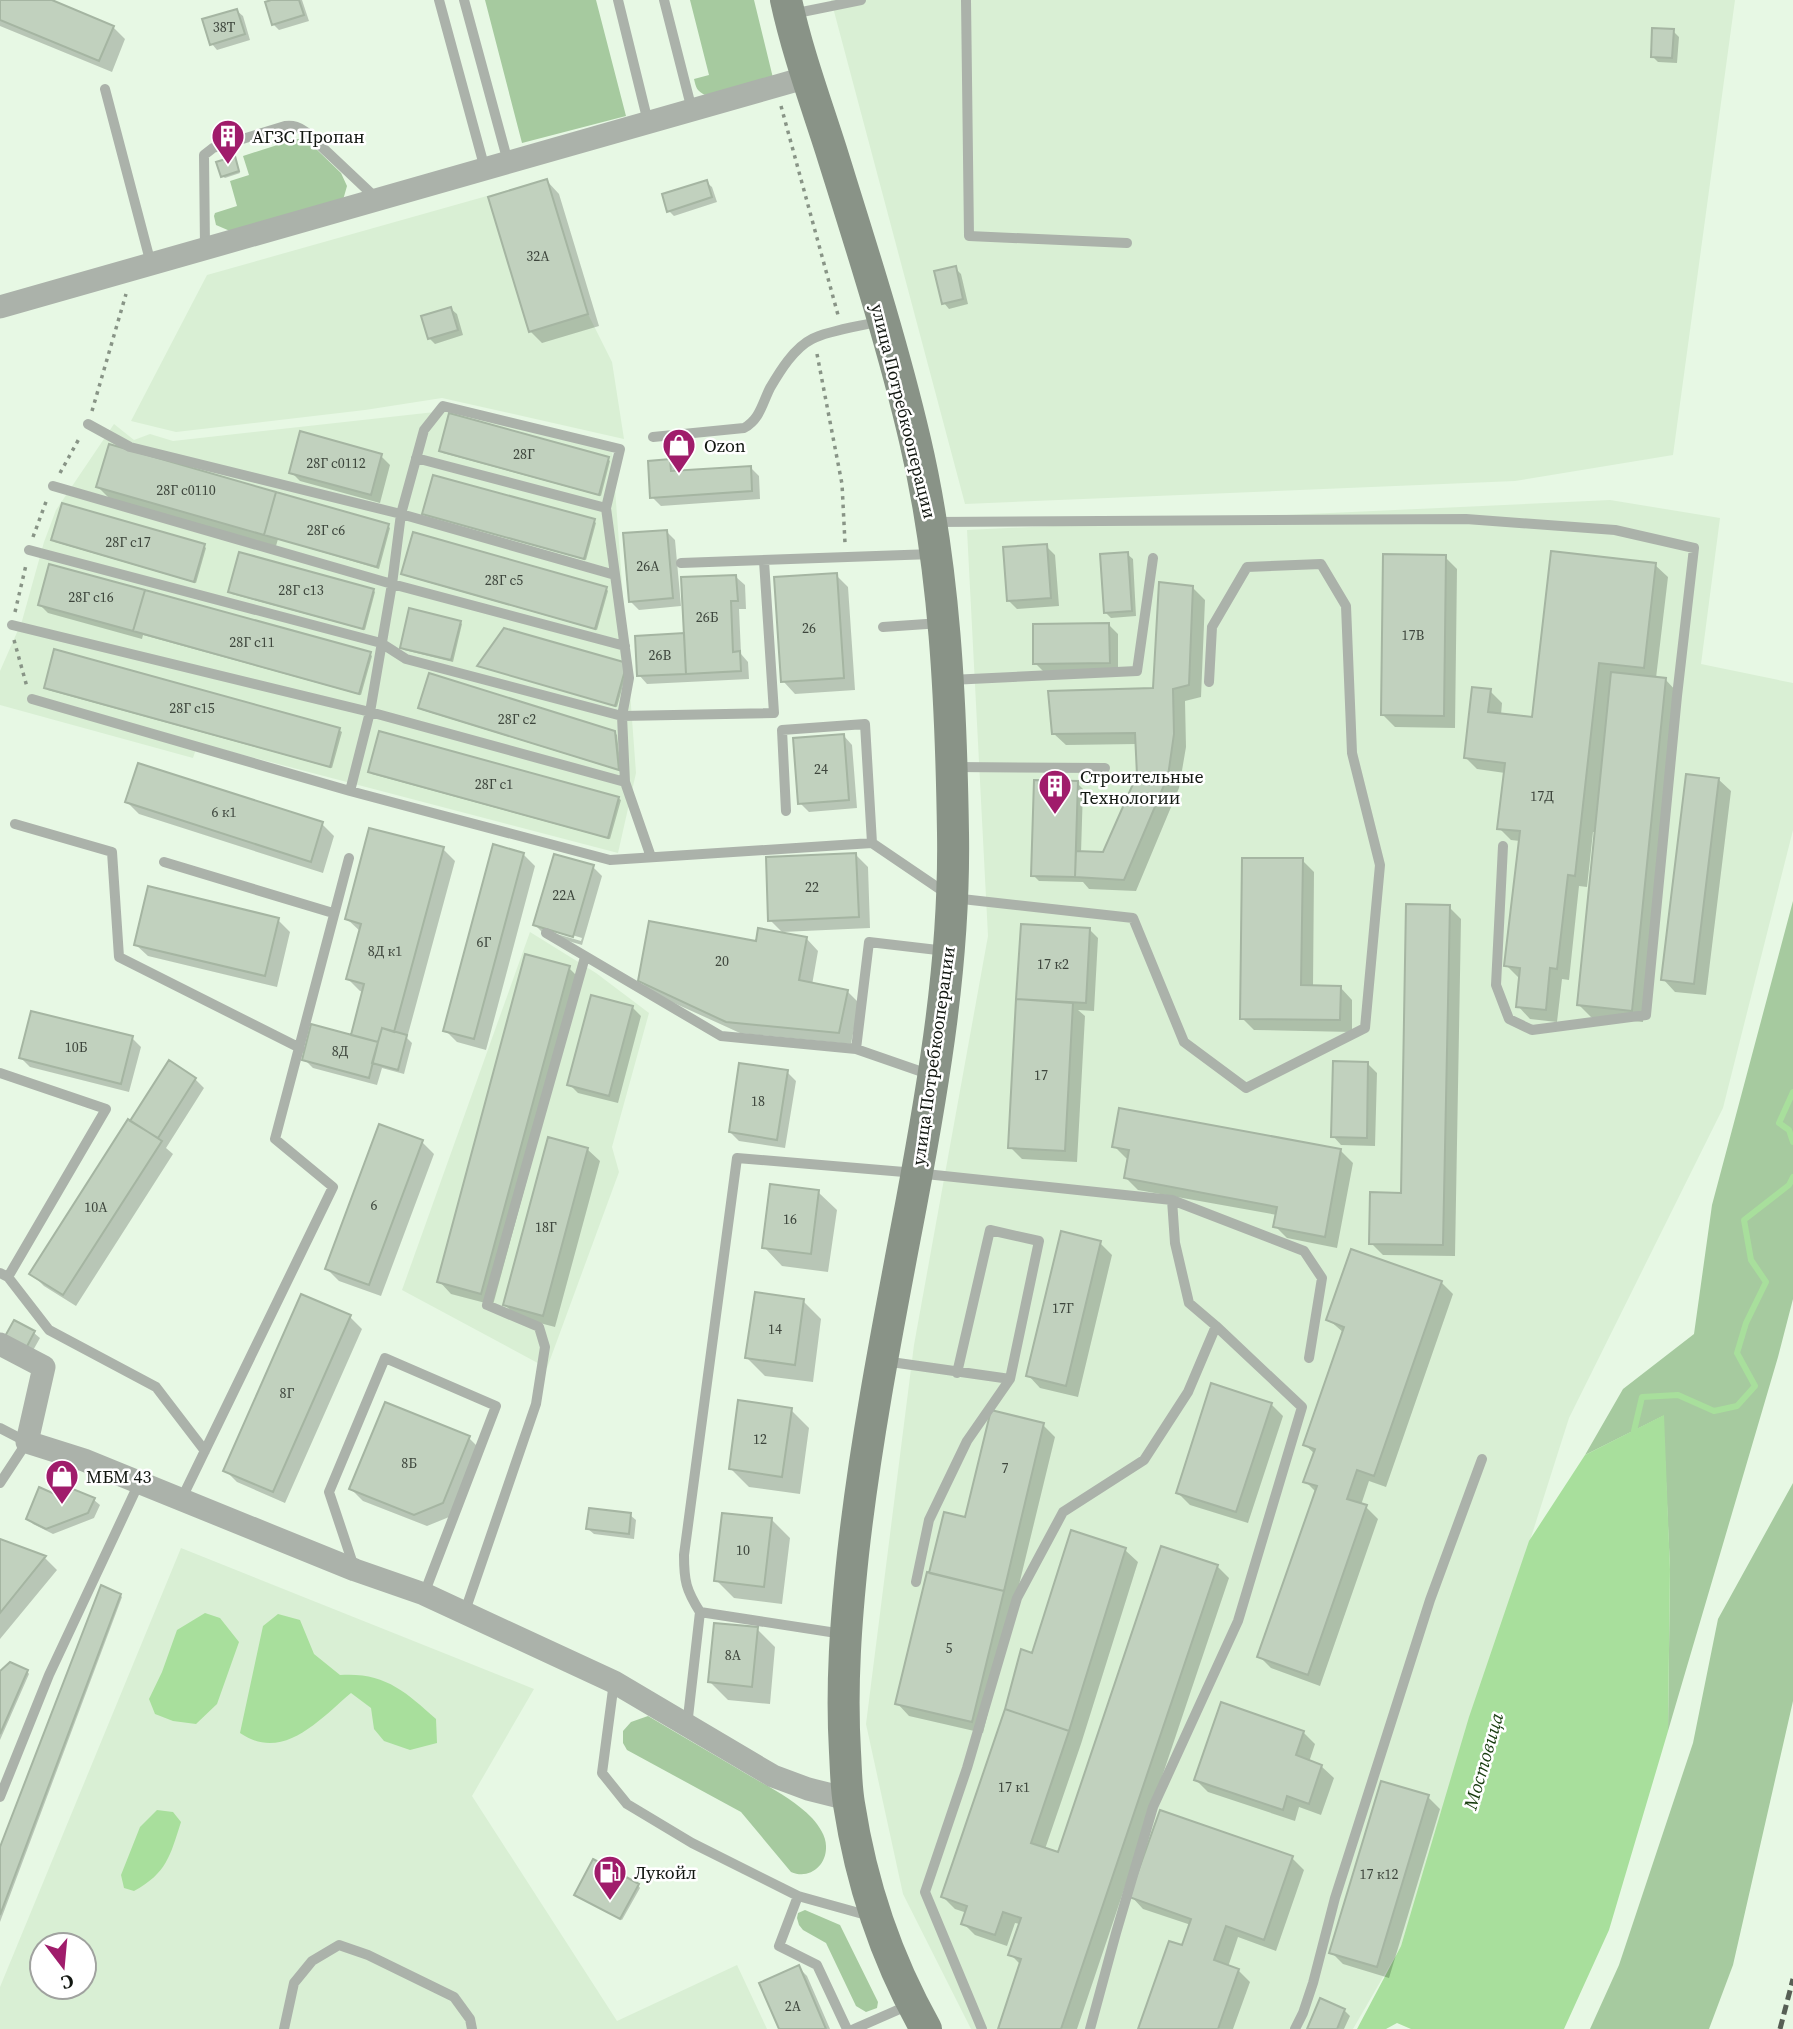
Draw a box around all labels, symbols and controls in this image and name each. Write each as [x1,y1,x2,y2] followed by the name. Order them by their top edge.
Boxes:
[213,17,236,37] house number: 38Т
[209,117,247,166] building icon: АГЗС Пропан
[252,124,365,149] place label: АГЗС Пропан
[526,246,550,266] house number: 32А
[865,301,943,521] street label: улица Потребкооперации
[660,426,698,475] shop icon: Ozon
[704,433,746,458] place label: Ozon
[513,444,535,464] house number: 28Г
[306,453,366,473] house number: 28Г с0112
[156,480,216,500] house number: 28Г с0110
[307,520,345,540] house number: 28Г с6
[105,532,151,552] house number: 28Г с17
[636,556,660,576] house number: 26А
[485,570,523,590] house number: 28Г с5
[278,580,324,600] house number: 28Г с13
[68,587,114,607] house number: 28Г с16
[696,607,719,627] house number: 26Б
[802,618,816,638] house number: 26
[1402,625,1425,645] house number: 17В
[229,632,275,652] house number: 28Г с11
[649,645,672,665] house number: 26В
[169,698,215,718] house number: 28Г с15
[498,709,536,729] house number: 28Г с2
[814,759,828,779] house number: 24
[1080,764,1204,810] place label: Строительные Технологии
[1036,767,1074,816] building icon: Строительные Технологии
[475,774,513,794] house number: 28Г с1
[1530,786,1554,806] house number: 17Д
[211,802,237,822] house number: 6 к1
[805,877,819,897] house number: 22
[552,885,576,905] house number: 22А
[477,932,492,952] house number: 6Г
[368,941,402,961] house number: 8Д к1
[905,945,961,1167] street label: улица Потребкооперации
[715,951,729,971] house number: 20
[1037,954,1069,974] house number: 17 к2
[65,1037,88,1057] house number: 10Б
[332,1041,349,1061] house number: 8Д
[1034,1065,1048,1085] house number: 17
[751,1091,765,1111] house number: 18
[371,1195,378,1215] house number: 6
[84,1197,108,1217] house number: 10А
[783,1209,797,1229] house number: 16
[535,1217,557,1237] house number: 18Г
[1052,1298,1074,1318] house number: 17Г
[768,1319,782,1339] house number: 14
[280,1383,295,1403] house number: 8Г
[753,1429,767,1449] house number: 12
[401,1453,417,1473] house number: 8Б
[43,1457,81,1506] shop icon: МБМ 43
[1002,1458,1009,1478] house number: 7
[86,1464,151,1489] place label: МБМ 43
[736,1540,750,1560] house number: 10
[946,1638,953,1658] house number: 5
[725,1645,742,1665] house number: 8А
[1457,1710,1509,1813] water label: Мостовица
[998,1777,1030,1797] house number: 17 к1
[591,1853,629,1902] fuel station icon: Лукойл
[634,1860,696,1885] place label: Лукойл
[1359,1864,1399,1884] house number: 17 к12
[28,1931,98,2001] north arrow
[58,1968,77,1997] text: С
[785,1996,802,2016] house number: 2А

